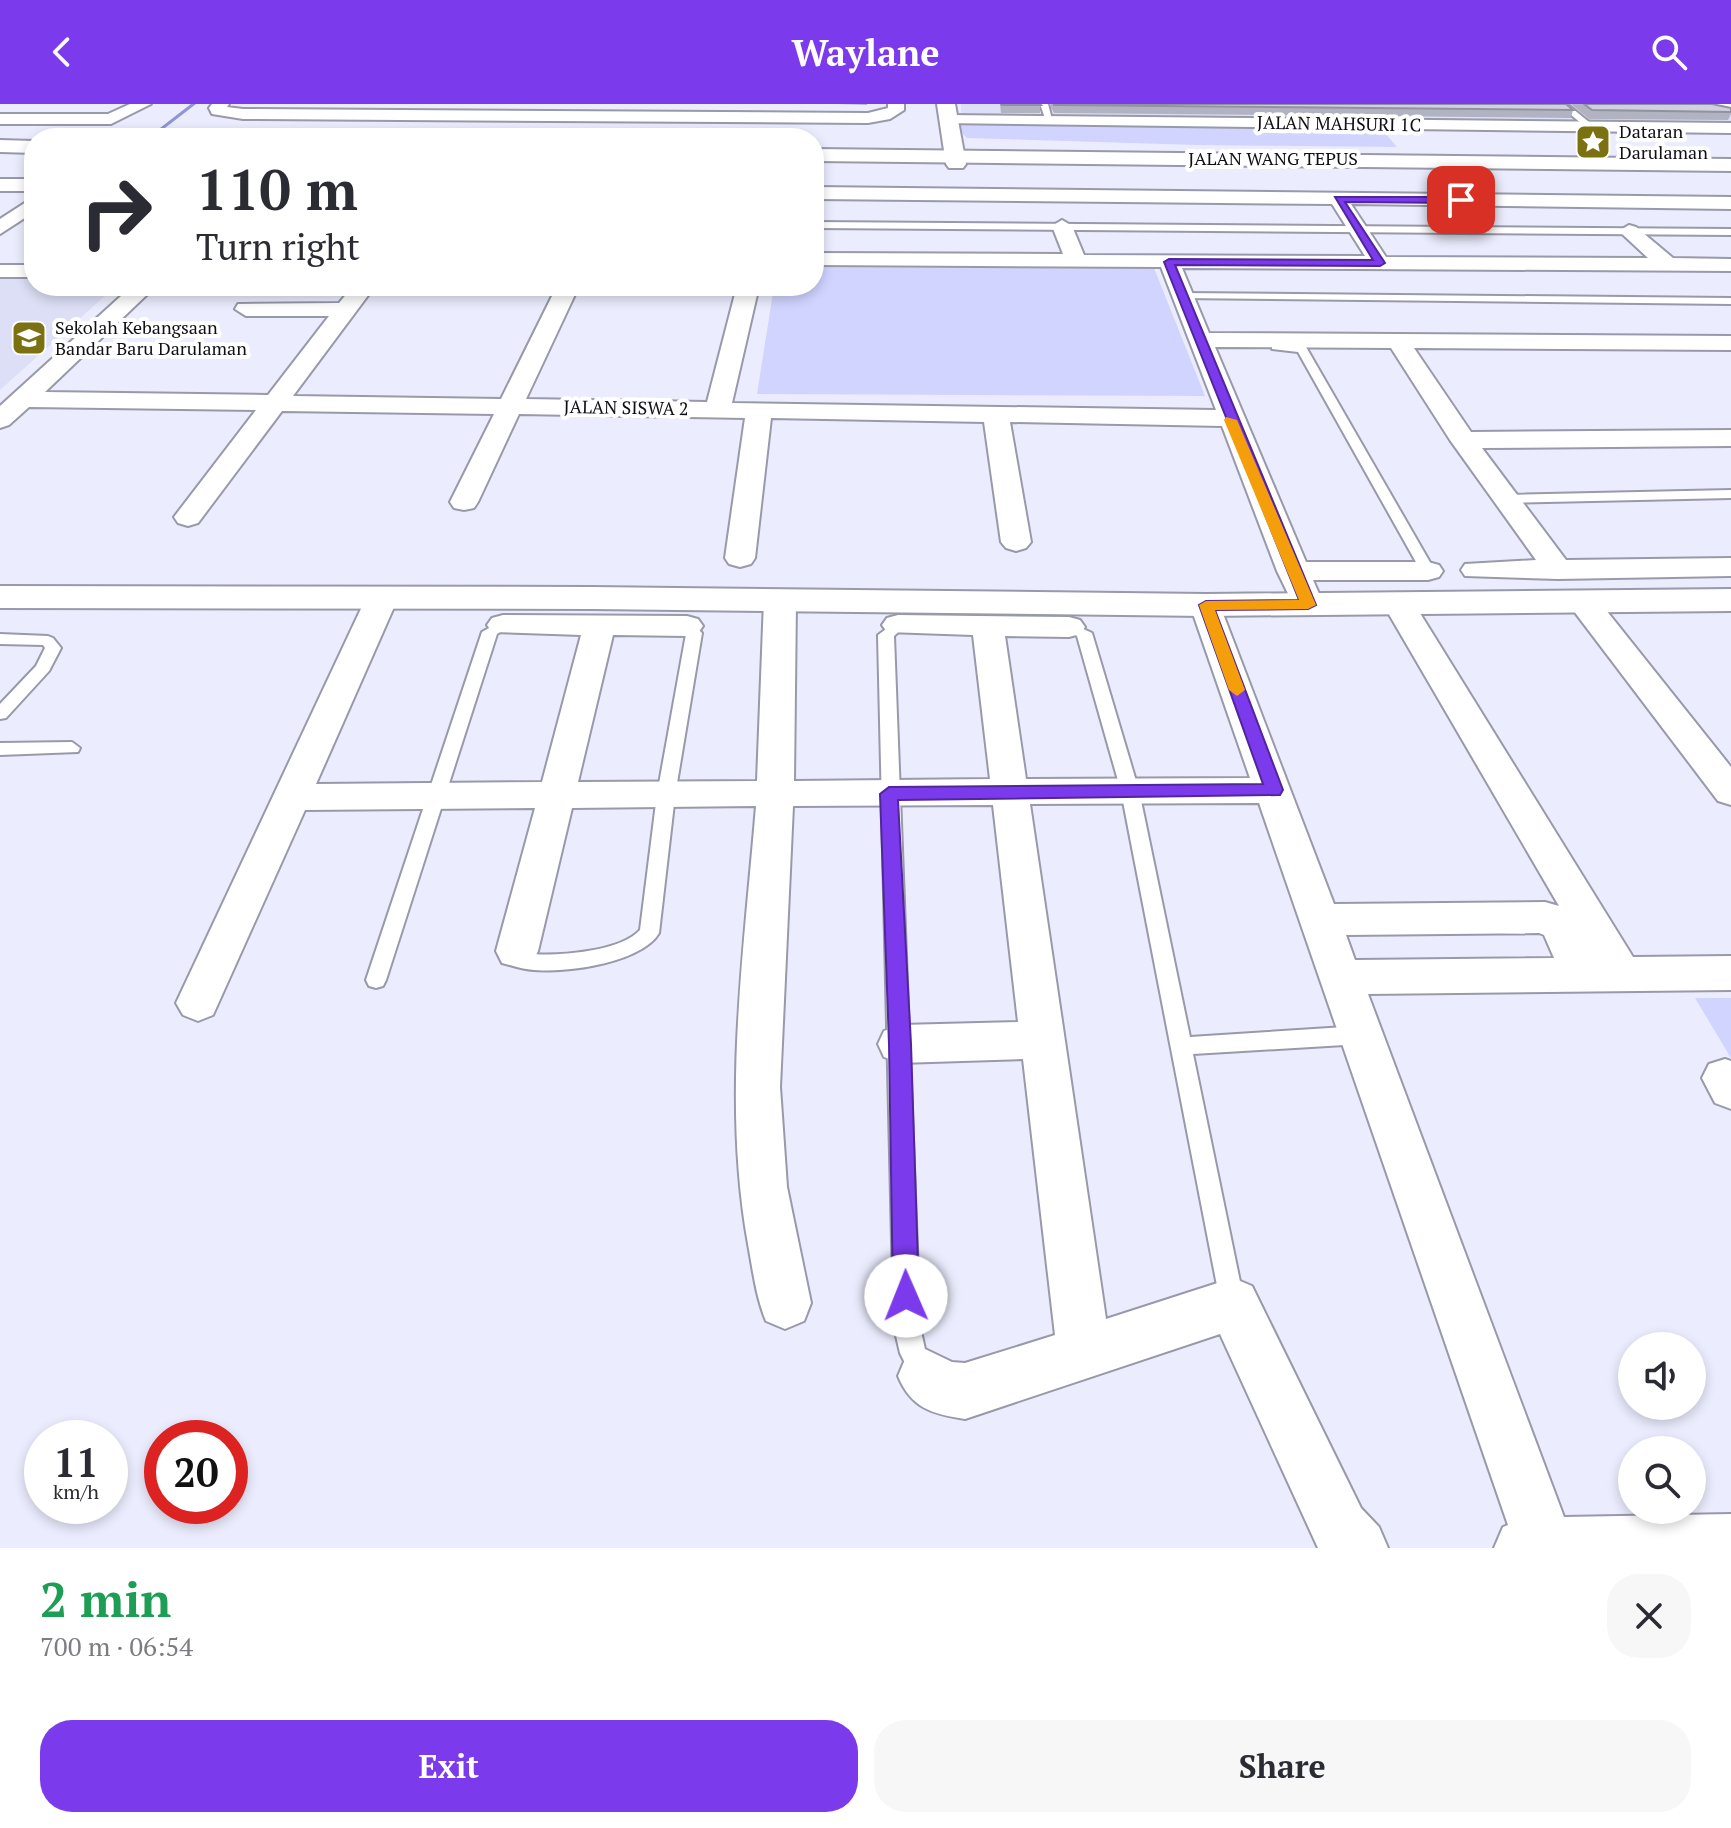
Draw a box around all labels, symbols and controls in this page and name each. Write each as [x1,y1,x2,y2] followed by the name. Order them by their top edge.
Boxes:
[791,29,940,76] text: Waylane
[40,30,84,74] icon: back
[1647,30,1691,74] icon: search
[1257,110,1421,136] street label: JALAN MAHSURI 1C
[1619,119,1708,164] place label: Dataran Darulaman
[1574,123,1612,161] place icon: Dataran Darulaman
[1188,146,1358,170] street label: JALAN WANG TEPUS
[196,152,358,226] text: 110 m
[64,160,168,264] icon: right
[1427,166,1495,234] pin
[1439,178,1483,222] icon: arrive
[196,223,360,270] text: Turn right
[55,315,247,360] place label: Sekolah Kebangsaan Bandar Baru Darulaman
[10,319,48,357] school or university icon: Sekolah Kebangsaan Bandar Baru Darulaman
[563,394,689,420] street label: JALAN SISWA 2
[864,1254,948,1338] position arrow
[1618,1332,1706,1524] map controls
[1618,1332,1706,1420] button: sound
[144,1420,248,1524] speed limit sign: 20
[53,1435,99,1488] text: 11
[1618,1436,1706,1524] button: search
[53,1478,99,1505] text: km/h
[40,1567,171,1631] text: 2 min
[1607,1574,1691,1658] button: close
[40,1629,193,1663] text: 700 m · 06:54
[40,1720,858,1812] button: Exit
[874,1720,1691,1812] button: Share

